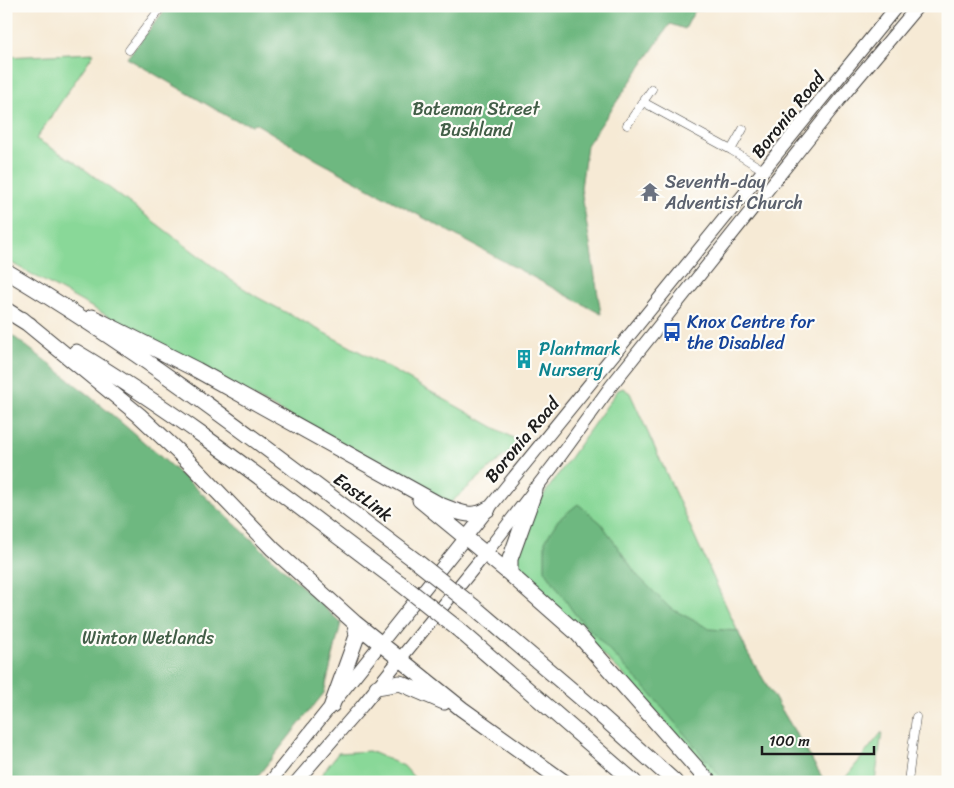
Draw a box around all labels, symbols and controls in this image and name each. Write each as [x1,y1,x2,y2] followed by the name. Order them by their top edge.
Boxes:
[743,63,834,165] street label: Boronia Road
[412,93,540,146] park label: Bateman Street Bushland
[664,166,803,219] place label: Seventh-day Adventist Church
[639,181,661,203] temple icon: Seventh-day Adventist Church
[687,306,815,359] place label: Knox Centre for the Disabled
[661,321,683,343] bus stop icon: Knox Centre for the Disabled
[539,333,621,386] place label: Plantmark Nursery
[513,348,535,370] building icon: Plantmark Nursery
[476,389,569,490] street label: Boronia Road
[326,464,400,530] street label: EastLink
[82,622,215,654] park label: Winton Wetlands
[762,723,874,755] scale bar
[769,728,810,754] text: 100 m

